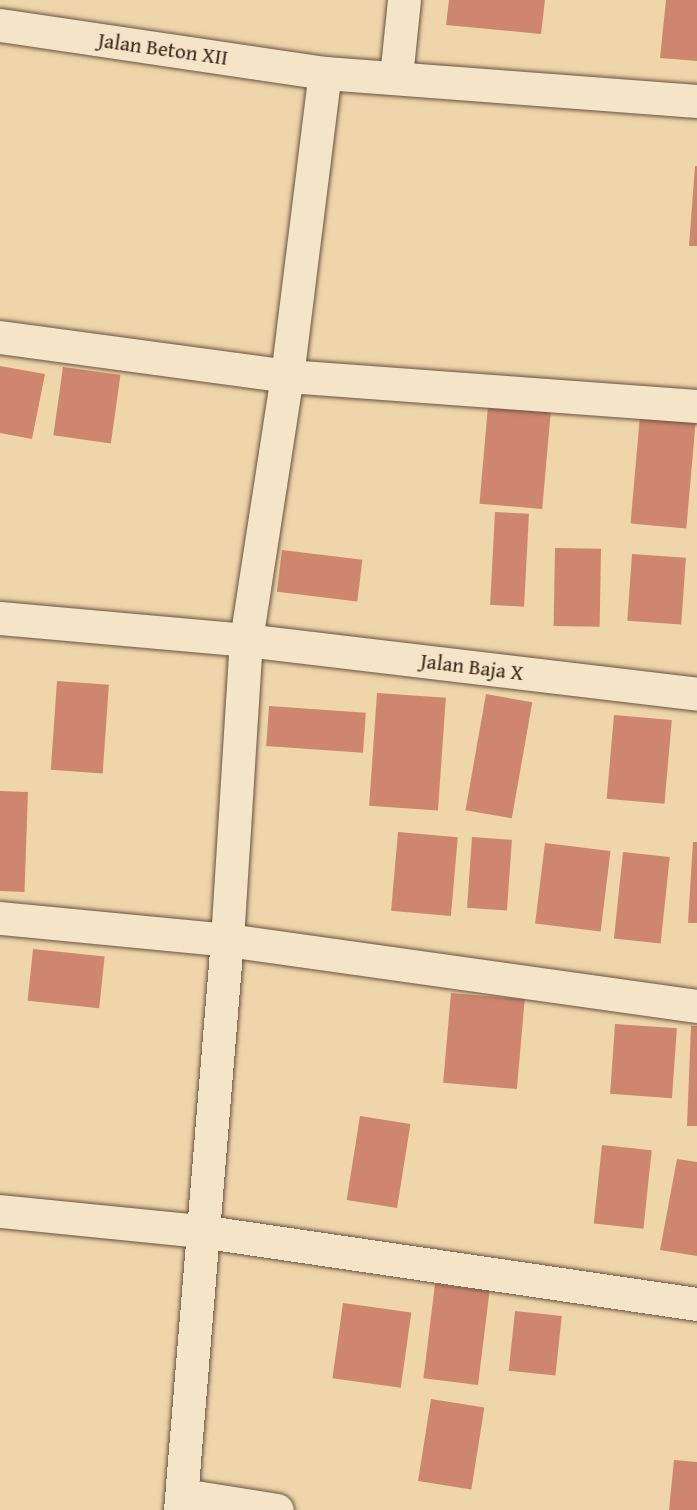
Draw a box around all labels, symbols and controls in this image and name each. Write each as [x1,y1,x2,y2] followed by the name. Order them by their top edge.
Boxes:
[96,27,230,71] street label: Jalan Beton XII
[419,648,525,686] street label: Jalan Baja X

